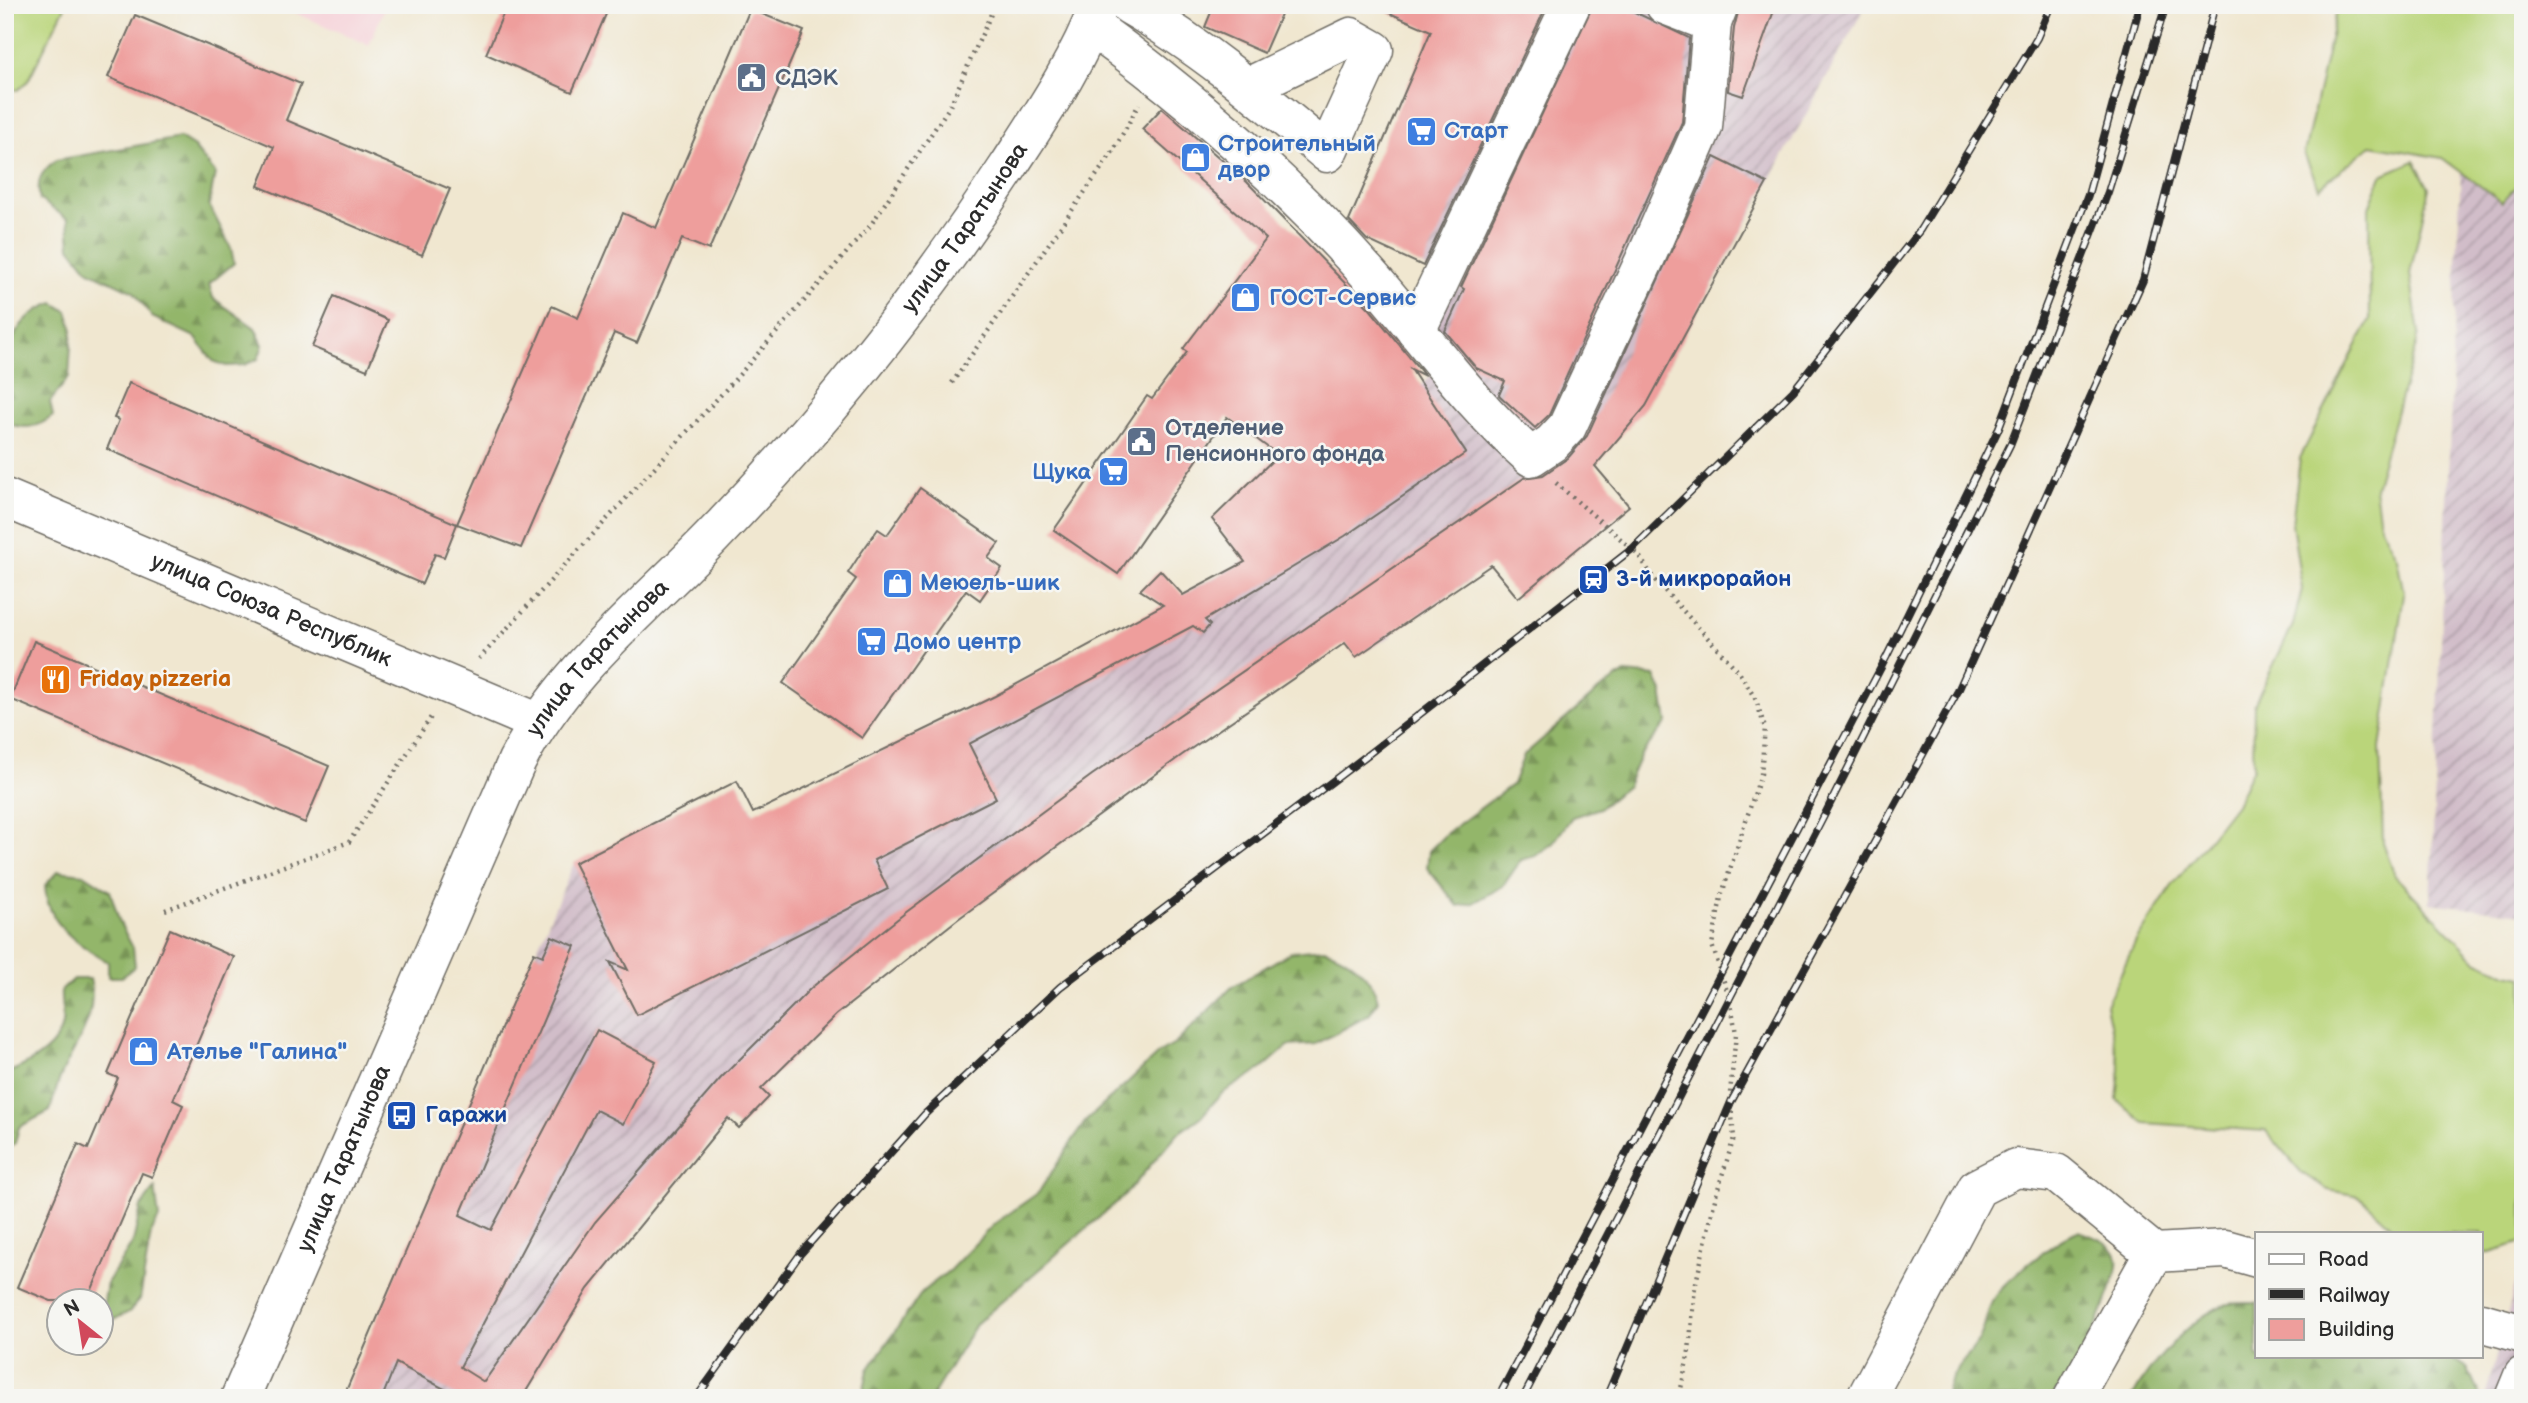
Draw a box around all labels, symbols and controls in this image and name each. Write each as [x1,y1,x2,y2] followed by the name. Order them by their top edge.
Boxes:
[735,61,769,95] public building icon: СДЭК
[775,64,838,92] place label: СДЭК
[1404,114,1438,148] supermarket icon: Старт
[1444,117,1508,145] place label: Старт
[1217,130,1376,184] place label: Строительный двор
[896,137,1034,318] street label: улица Таратынова
[1178,140,1212,174] shop icon: Строительный двор
[1229,281,1263,315] shop icon: ГОСТ-Сервис
[1269,284,1417,312] place label: ГОСТ-Сервис
[1165,414,1385,468] place label: Отделение Пенсионного фонда
[1125,424,1159,458] public building icon: Отделение Пенсионного фонда
[1097,455,1131,489] supermarket icon: Щука
[1032,458,1092,486] place label: Щука
[147,547,397,674] street label: улица Союза Республик
[1576,562,1610,596] station icon: 3-й микрорайон
[1616,565,1791,593] place label: 3-й микрорайон
[880,566,914,600] shop icon: Меюель-шик
[920,569,1060,597] place label: Меюель-шик
[520,573,675,742] street label: улица Таратынова
[854,625,888,659] supermarket icon: Домо центр
[894,628,1022,656] place label: Домо центр
[39,662,73,696] restaurant icon: Friday pizzeria
[79,665,231,693] place label: Friday pizzeria
[127,1035,161,1069] shop icon: Ателье "Галина"
[166,1038,347,1066] place label: Ателье "Галина"
[291,1060,397,1257] street label: улица Таратынова
[385,1098,419,1132] bus stop icon: Гаражи
[425,1101,507,1129] place label: Гаражи
[2255,1232,2482,1358] legend
[2318,1247,2369,1272] text: Road
[2318,1283,2390,1308] text: Railway
[46,1288,116,1358] north arrow
[60,1295,84,1322] text: N
[2318,1317,2394,1342] text: Building

